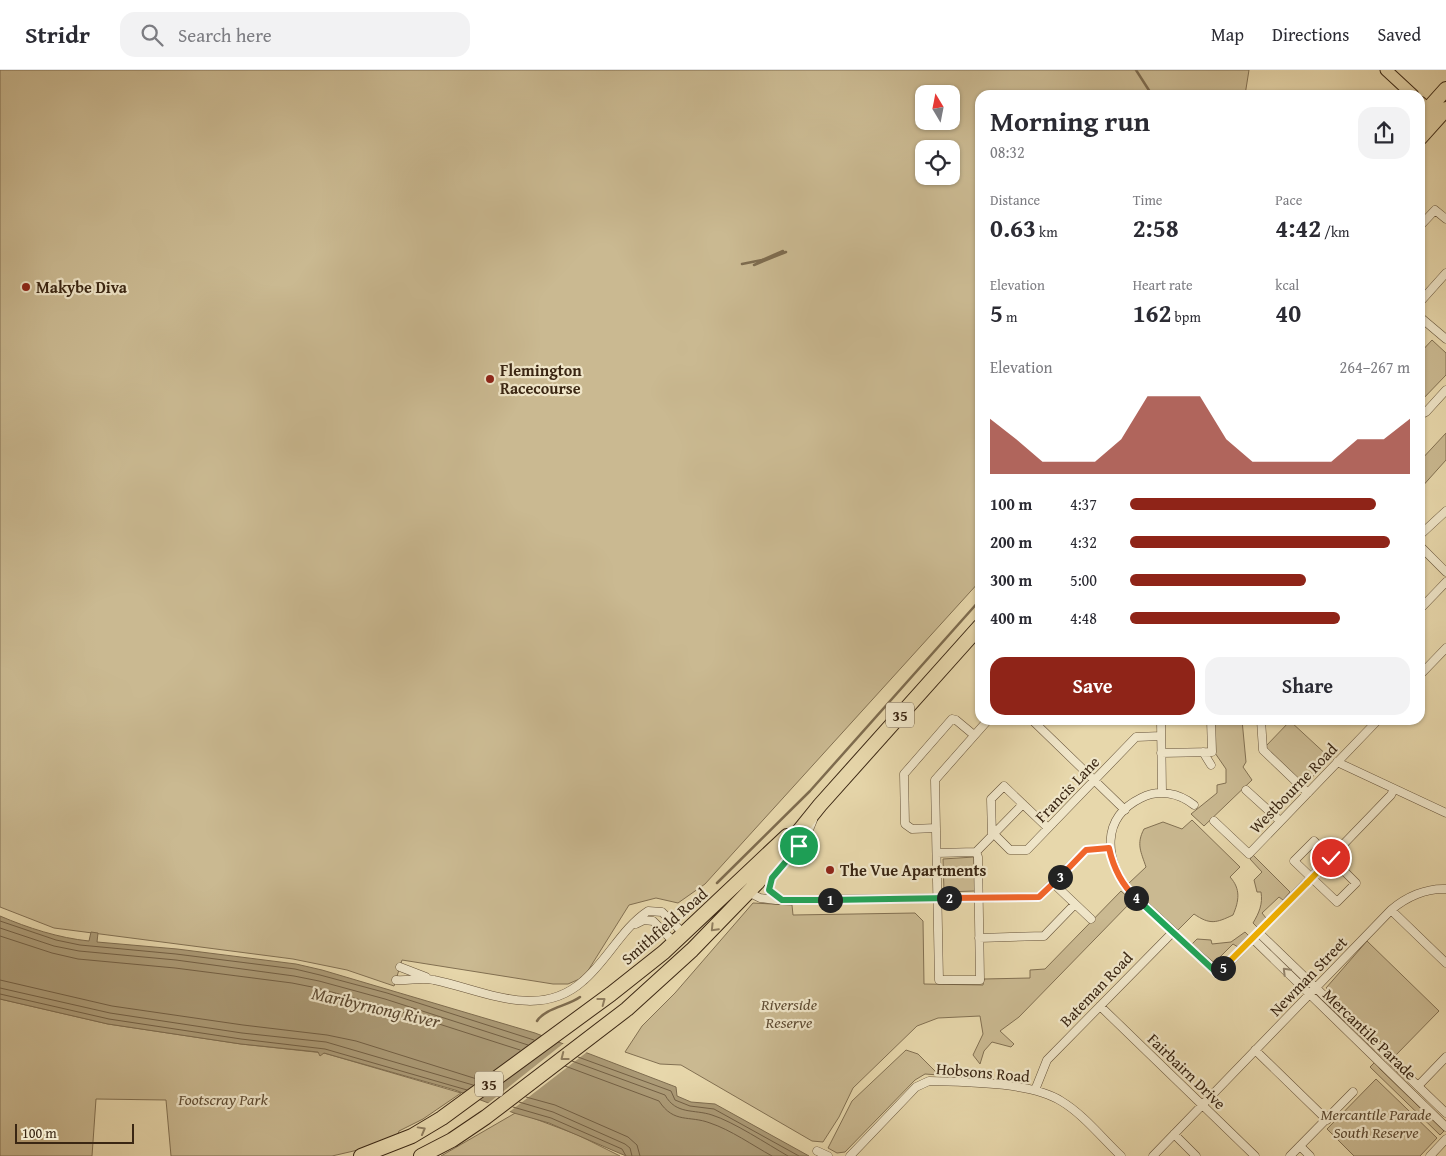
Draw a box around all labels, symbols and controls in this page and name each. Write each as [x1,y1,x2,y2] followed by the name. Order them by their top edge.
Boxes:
[120,12,470,57] search box
[25,17,90,52] text: Stridr
[138,21,166,49] icon: search
[178,21,272,49] text: Search here
[1211,21,1244,48] text: Map
[1272,21,1349,48] text: Directions
[1377,21,1421,48] text: Saved
[915,85,960,130] north arrow
[915,85,960,185] map controls
[990,100,1150,141] text: Morning run
[1358,107,1410,159] button: share
[915,140,960,185] button: locate
[990,140,1025,164] text: 08:32
[990,190,1040,210] text: Distance
[1133,190,1162,210] text: Time
[1275,190,1302,210] text: Pace
[990,210,1036,246] text: 0.63
[1133,210,1179,246] text: 2:58
[1275,210,1321,246] text: 4:42
[1036,222,1058,242] text: km
[1321,222,1350,242] text: /km
[36,275,128,299] place label: Makybe Diva
[990,275,1045,295] text: Elevation
[1133,275,1193,295] text: Heart rate
[1275,275,1299,295] text: kcal
[20,281,32,293] marker: Makybe Diva
[990,295,1003,331] text: 5
[1133,295,1172,331] text: 162
[1275,295,1301,331] text: 40
[1003,307,1017,327] text: m
[1172,307,1201,327] text: bpm
[990,355,1053,379] text: Elevation
[1340,355,1410,379] text: 264–267 m
[500,358,582,400] place label: Flemington Racecourse
[484,373,496,385] marker: Flemington Racecourse
[990,492,1032,516] text: 100 m
[1070,492,1097,516] text: 4:37
[990,530,1032,554] text: 200 m
[1070,530,1097,554] text: 4:32
[990,568,1032,592] text: 300 m
[1070,568,1097,592] text: 5:00
[990,606,1032,630] text: 400 m
[1070,606,1097,630] text: 4:48
[990,657,1195,715] button: Save
[1205,657,1410,715] button: Share
[886,702,914,728] road number: 35
[1243,737,1343,839] street label: Westbourne Road
[1029,750,1105,828] street label: Francis Lane
[778,825,820,867] pin
[785,832,813,860] icon: arrive
[1310,837,1352,879] pin
[1317,844,1345,872] icon: check
[840,858,987,882] place label: The Vue Apartments
[824,864,836,876] marker: The Vue Apartments
[1048,864,1072,890] pin: 3
[1057,867,1064,887] text: 3
[616,881,713,970] street label: Smithfield Road
[936,886,962,910] pin: 2
[1124,886,1148,910] pin: 4
[818,888,842,912] pin: 1
[946,888,953,908] text: 2
[1133,888,1140,908] text: 4
[827,890,834,910] text: 1
[711,922,720,931] one-way arrow
[1264,930,1353,1021] street label: Newman Street
[1054,946,1138,1032] street label: Bateman Road
[1210,956,1236,980] pin: 5
[1220,958,1227,978] text: 5
[1283,968,1292,977] one-way arrow
[309,979,444,1035] water label: Maribyrnong River
[1318,983,1422,1085] street label: Mercantile Parade
[760,992,818,1034] park label: Riverside Reserve
[596,998,605,1006] one-way arrow
[1142,1027,1232,1115] street label: Fairbairn Drive
[560,1051,570,1060] one-way arrow
[935,1056,1031,1088] street label: Hobsons Road
[475,1072,503,1096] road number: 35
[177,1087,268,1111] park label: Footscray Park
[1321,1102,1432,1144] park label: Mercantile Parade South Reserve
[15,1121,134,1144] scale bar
[22,1123,57,1143] text: 100 m
[417,1126,426,1136] one-way arrow

